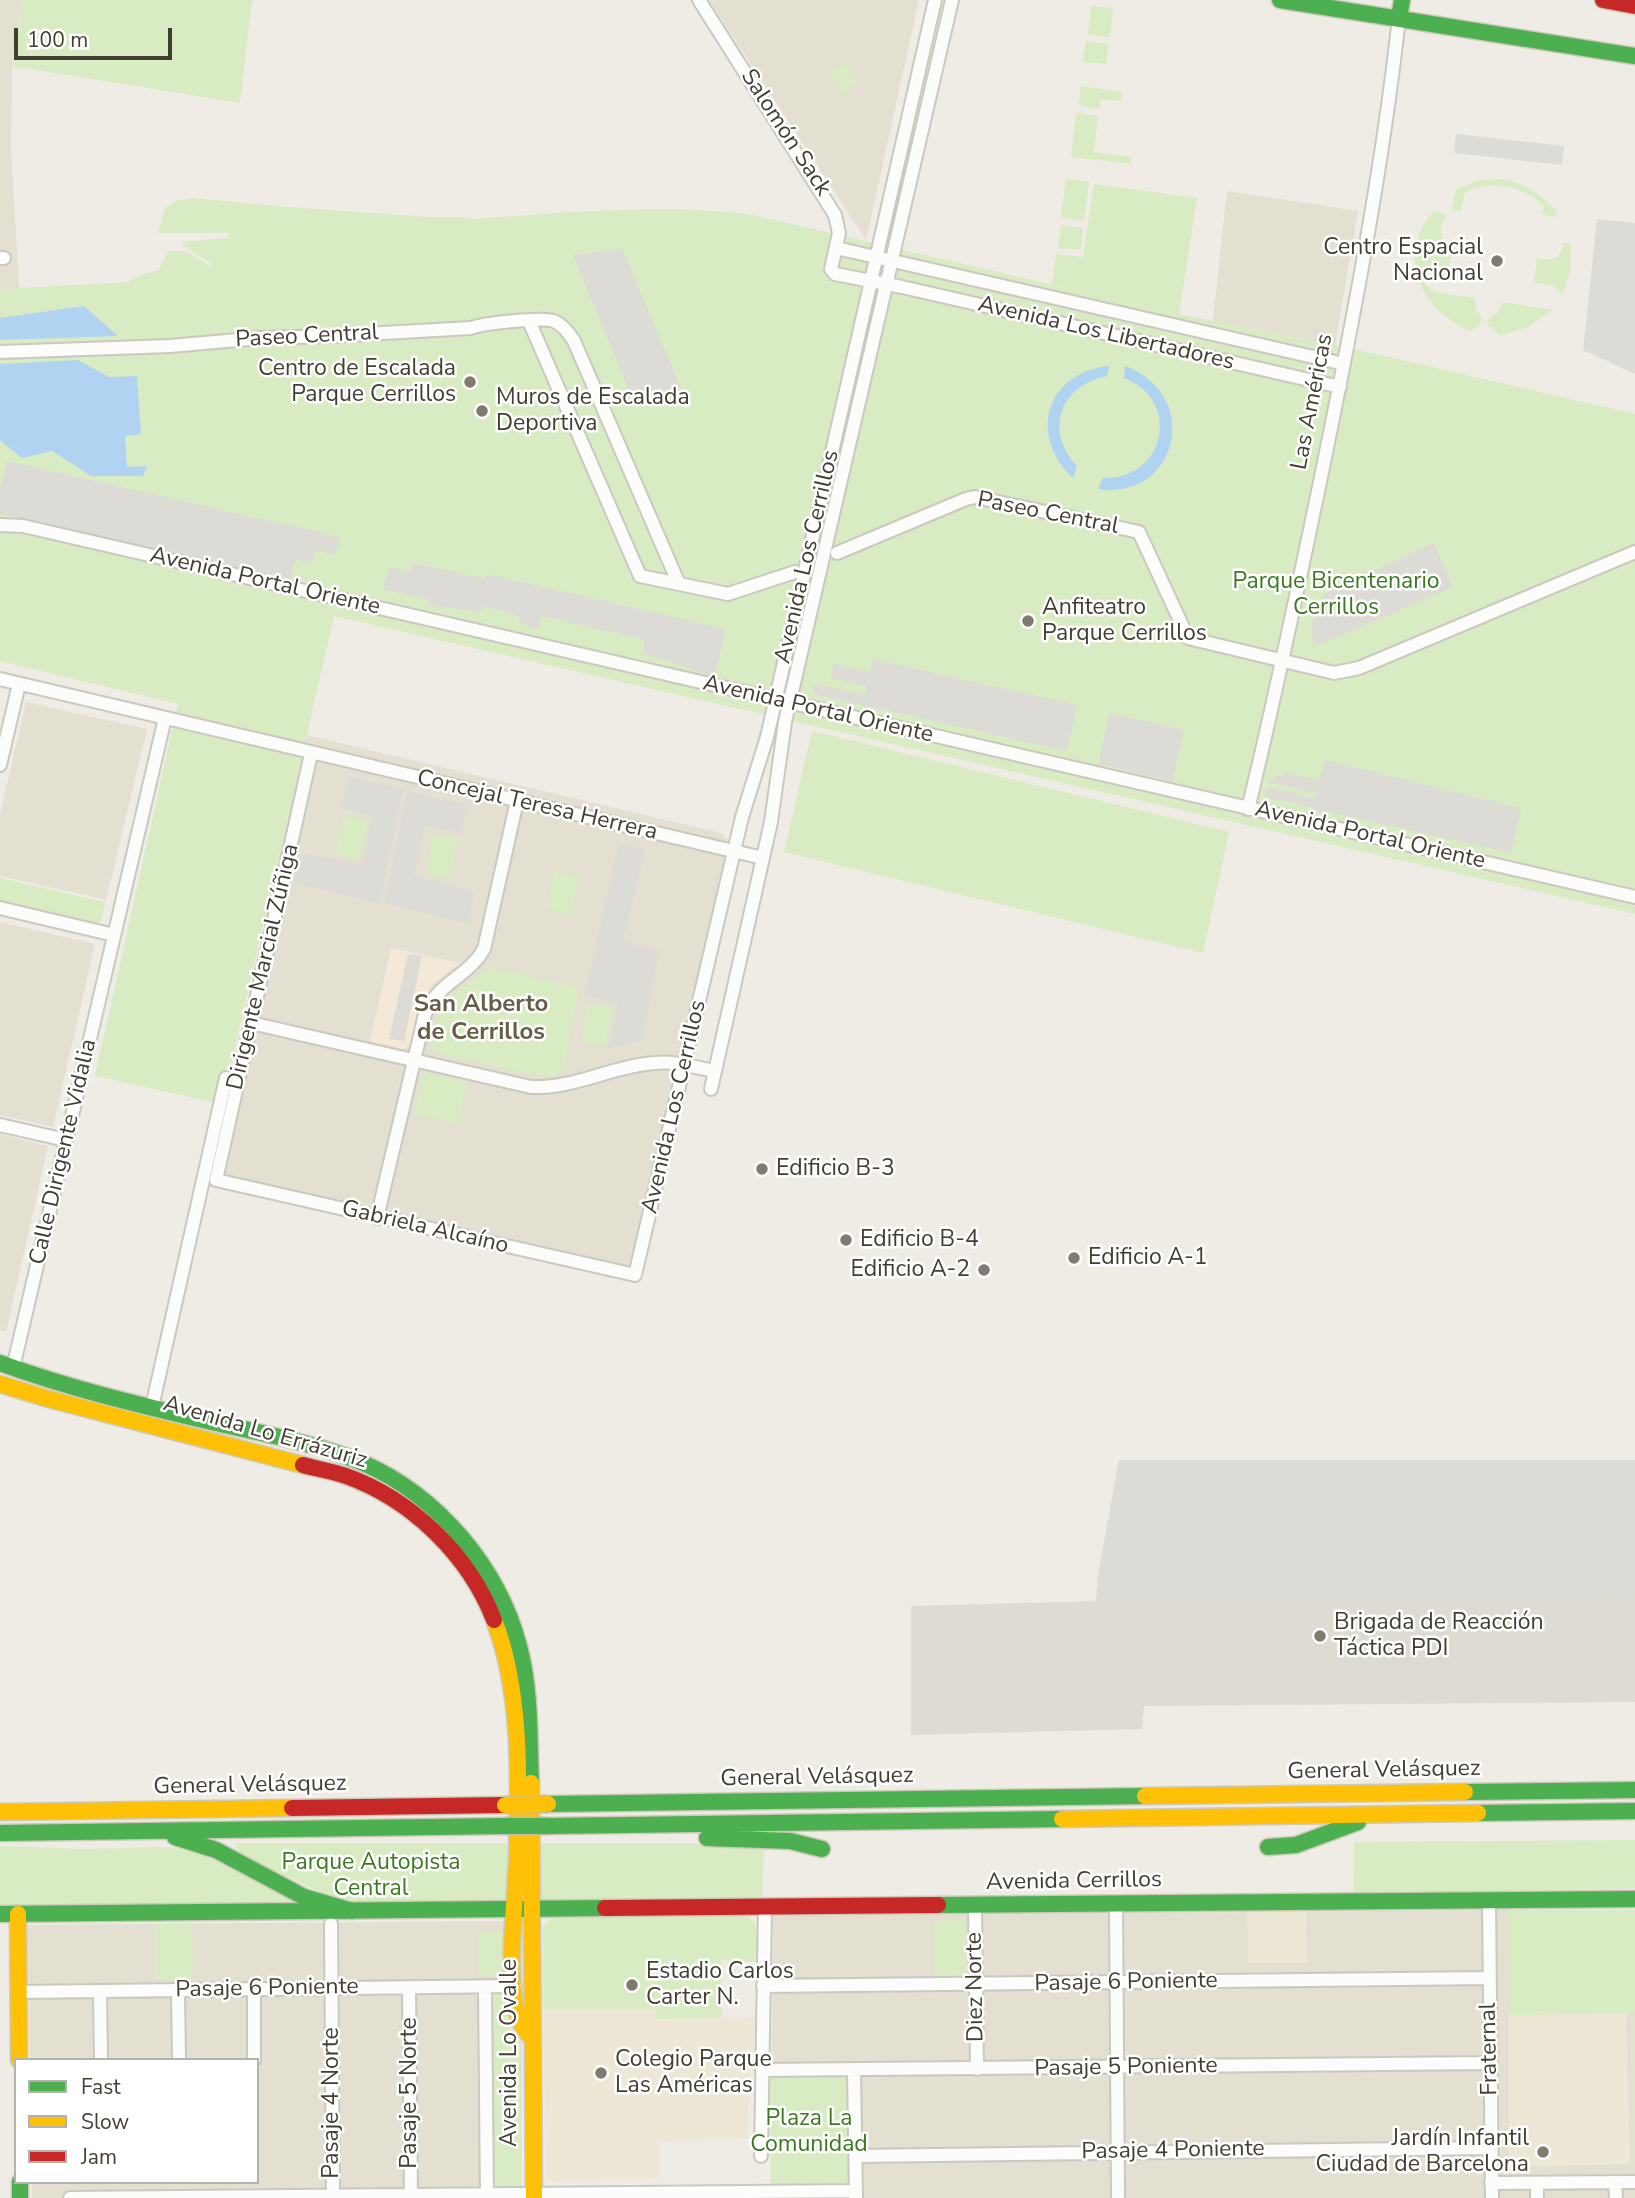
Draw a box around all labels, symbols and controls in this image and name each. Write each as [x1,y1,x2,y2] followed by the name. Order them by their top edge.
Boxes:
[18,14,175,58] scale bar
[27,26,88,54] text: 100 m
[734,64,836,202] street label: Salomón Sack
[1323,234,1483,288] place label: Centro Espacial Nacional
[1489,253,1505,269] marker: Centro Espacial Nacional
[975,291,1237,377] street label: Avenida Los Libertadores
[235,319,379,355] street label: Paseo Central
[1286,332,1340,472] street label: Las Américas
[258,355,456,409] place label: Centro de Escalada Parque Cerrillos
[462,374,478,390] marker: Centro de Escalada Parque Cerrillos
[496,384,690,438] place label: Muros de Escalada Deportiva
[474,403,490,419] marker: Muros de Escalada Deportiva
[770,448,846,666] street label: Avenida Los Cerrillos
[975,487,1121,541] street label: Paseo Central
[147,542,383,622] street label: Avenida Portal Oriente
[1232,568,1440,622] park label: Parque Bicentenario Cerrillos
[1042,594,1207,648] place label: Anfiteatro Parque Cerrillos
[1020,613,1036,629] marker: Anfiteatro Parque Cerrillos
[700,670,936,750] street label: Avenida Portal Oriente
[414,765,660,847] street label: Concejal Teresa Herrera
[1252,796,1488,876] street label: Avenida Portal Oriente
[222,841,306,1093] street label: Dirigente Marcial Zúñiga
[414,991,548,1047] district label: San Alberto de Cerrillos
[637,998,713,1216] street label: Avenida Los Cerrillos
[25,1036,103,1268] street label: Calle Dirigente Vidalia
[776,1155,895,1183] place label: Edificio B-3
[754,1161,770,1177] marker: Edificio B-3
[339,1195,511,1261] street label: Gabriela Alcaíno
[860,1226,979,1254] place label: Edificio B-4
[838,1232,854,1248] marker: Edificio B-4
[1088,1244,1207,1272] place label: Edificio A-1
[1066,1250,1082,1266] marker: Edificio A-1
[851,1256,970,1284] place label: Edificio A-2
[976,1262,992,1278] marker: Edificio A-2
[160,1391,370,1475] street label: Avenida Lo Errázuriz
[1334,1609,1544,1663] place label: Brigada de Reacción Táctica PDI
[1312,1628,1328,1644] marker: Brigada de Reacción Táctica PDI
[1287,1756,1481,1786] street label: General Velásquez
[720,1763,914,1793] street label: General Velásquez
[153,1771,347,1801] street label: General Velásquez
[281,1849,461,1903] park label: Parque Autopista Central
[986,1867,1162,1897] street label: Avenida Cerrillos
[961,1932,991,2042] street label: Diez Norte
[646,1958,794,2012] place label: Estadio Carlos Carter N.
[496,1959,524,2147] street label: Avenida Lo Ovalle
[1034,1968,1218,1998] street label: Pasaje 6 Poniente
[175,1974,359,2004] street label: Pasaje 6 Poniente
[624,1977,640,1993] marker: Estadio Carlos Carter N.
[1475,2002,1505,2096] street label: Fraternal
[396,2017,424,2169] street label: Pasaje 5 Norte
[318,2027,346,2179] street label: Pasaje 4 Norte
[615,2046,772,2100] place label: Colegio Parque Las Américas
[1034,2053,1218,2083] street label: Pasaje 5 Poniente
[14,2058,259,2184] legend
[593,2065,609,2081] marker: Colegio Parque Las Américas
[81,2073,121,2101] text: Fast
[750,2105,868,2159] park label: Plaza La Comunidad
[81,2108,129,2136] text: Slow
[1316,2125,1529,2179] place label: Jardín Infantil Ciudad de Barcelona
[1081,2136,1265,2166] street label: Pasaje 4 Poniente
[81,2143,117,2171] text: Jam
[1535,2144,1551,2160] marker: Jardín Infantil Ciudad de Barcelona

